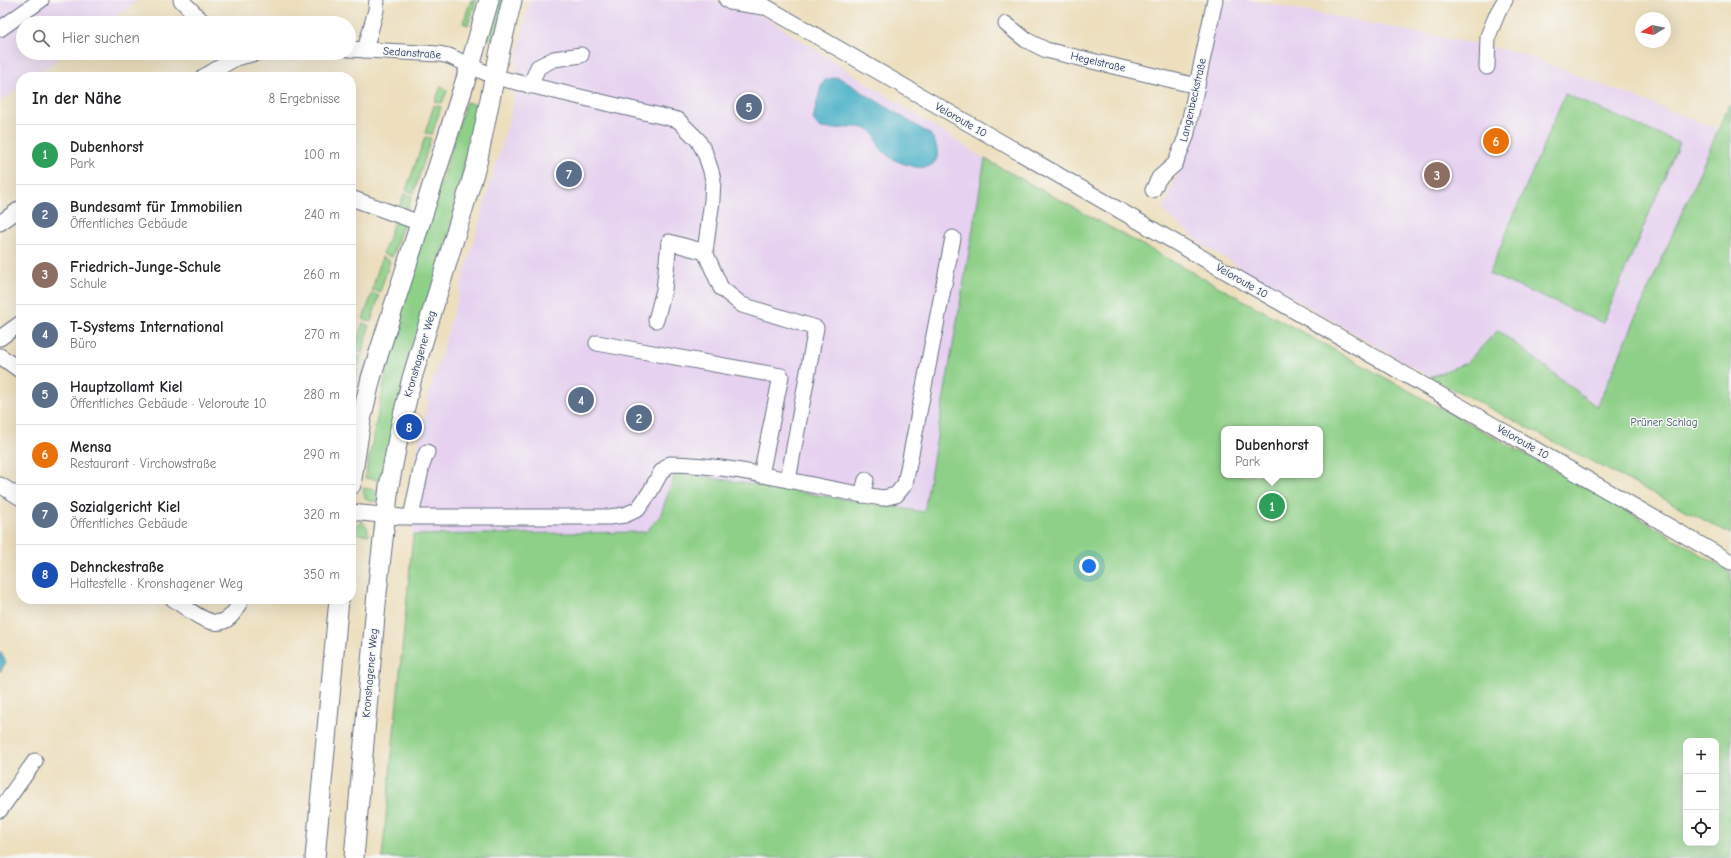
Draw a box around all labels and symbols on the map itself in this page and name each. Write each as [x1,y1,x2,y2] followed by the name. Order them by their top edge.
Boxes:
[1635,12,1671,48] north arrow
[383,44,442,62] street label: Sedanstraße
[1069,49,1127,75] street label: Hegelstraße
[1177,56,1209,143] street label: Langenbeckstraße
[736,92,762,122] pin: 5
[933,100,989,140] street label: Veloroute 10
[1483,126,1509,156] pin: 6
[556,159,582,189] pin: 7
[1424,160,1450,190] pin: 3
[1214,261,1270,301] street label: Veloroute 10
[401,309,439,399] street label: Kronshagener Weg
[568,385,594,415] pin: 4
[626,403,652,433] pin: 2
[396,412,422,442] pin: 8
[1631,416,1697,429] park label: Prüner Schlag
[1495,422,1551,462] street label: Veloroute 10
[1259,491,1285,521] pin: 1
[1079,556,1099,576] your location
[360,628,380,718] street label: Kronshagener Weg

